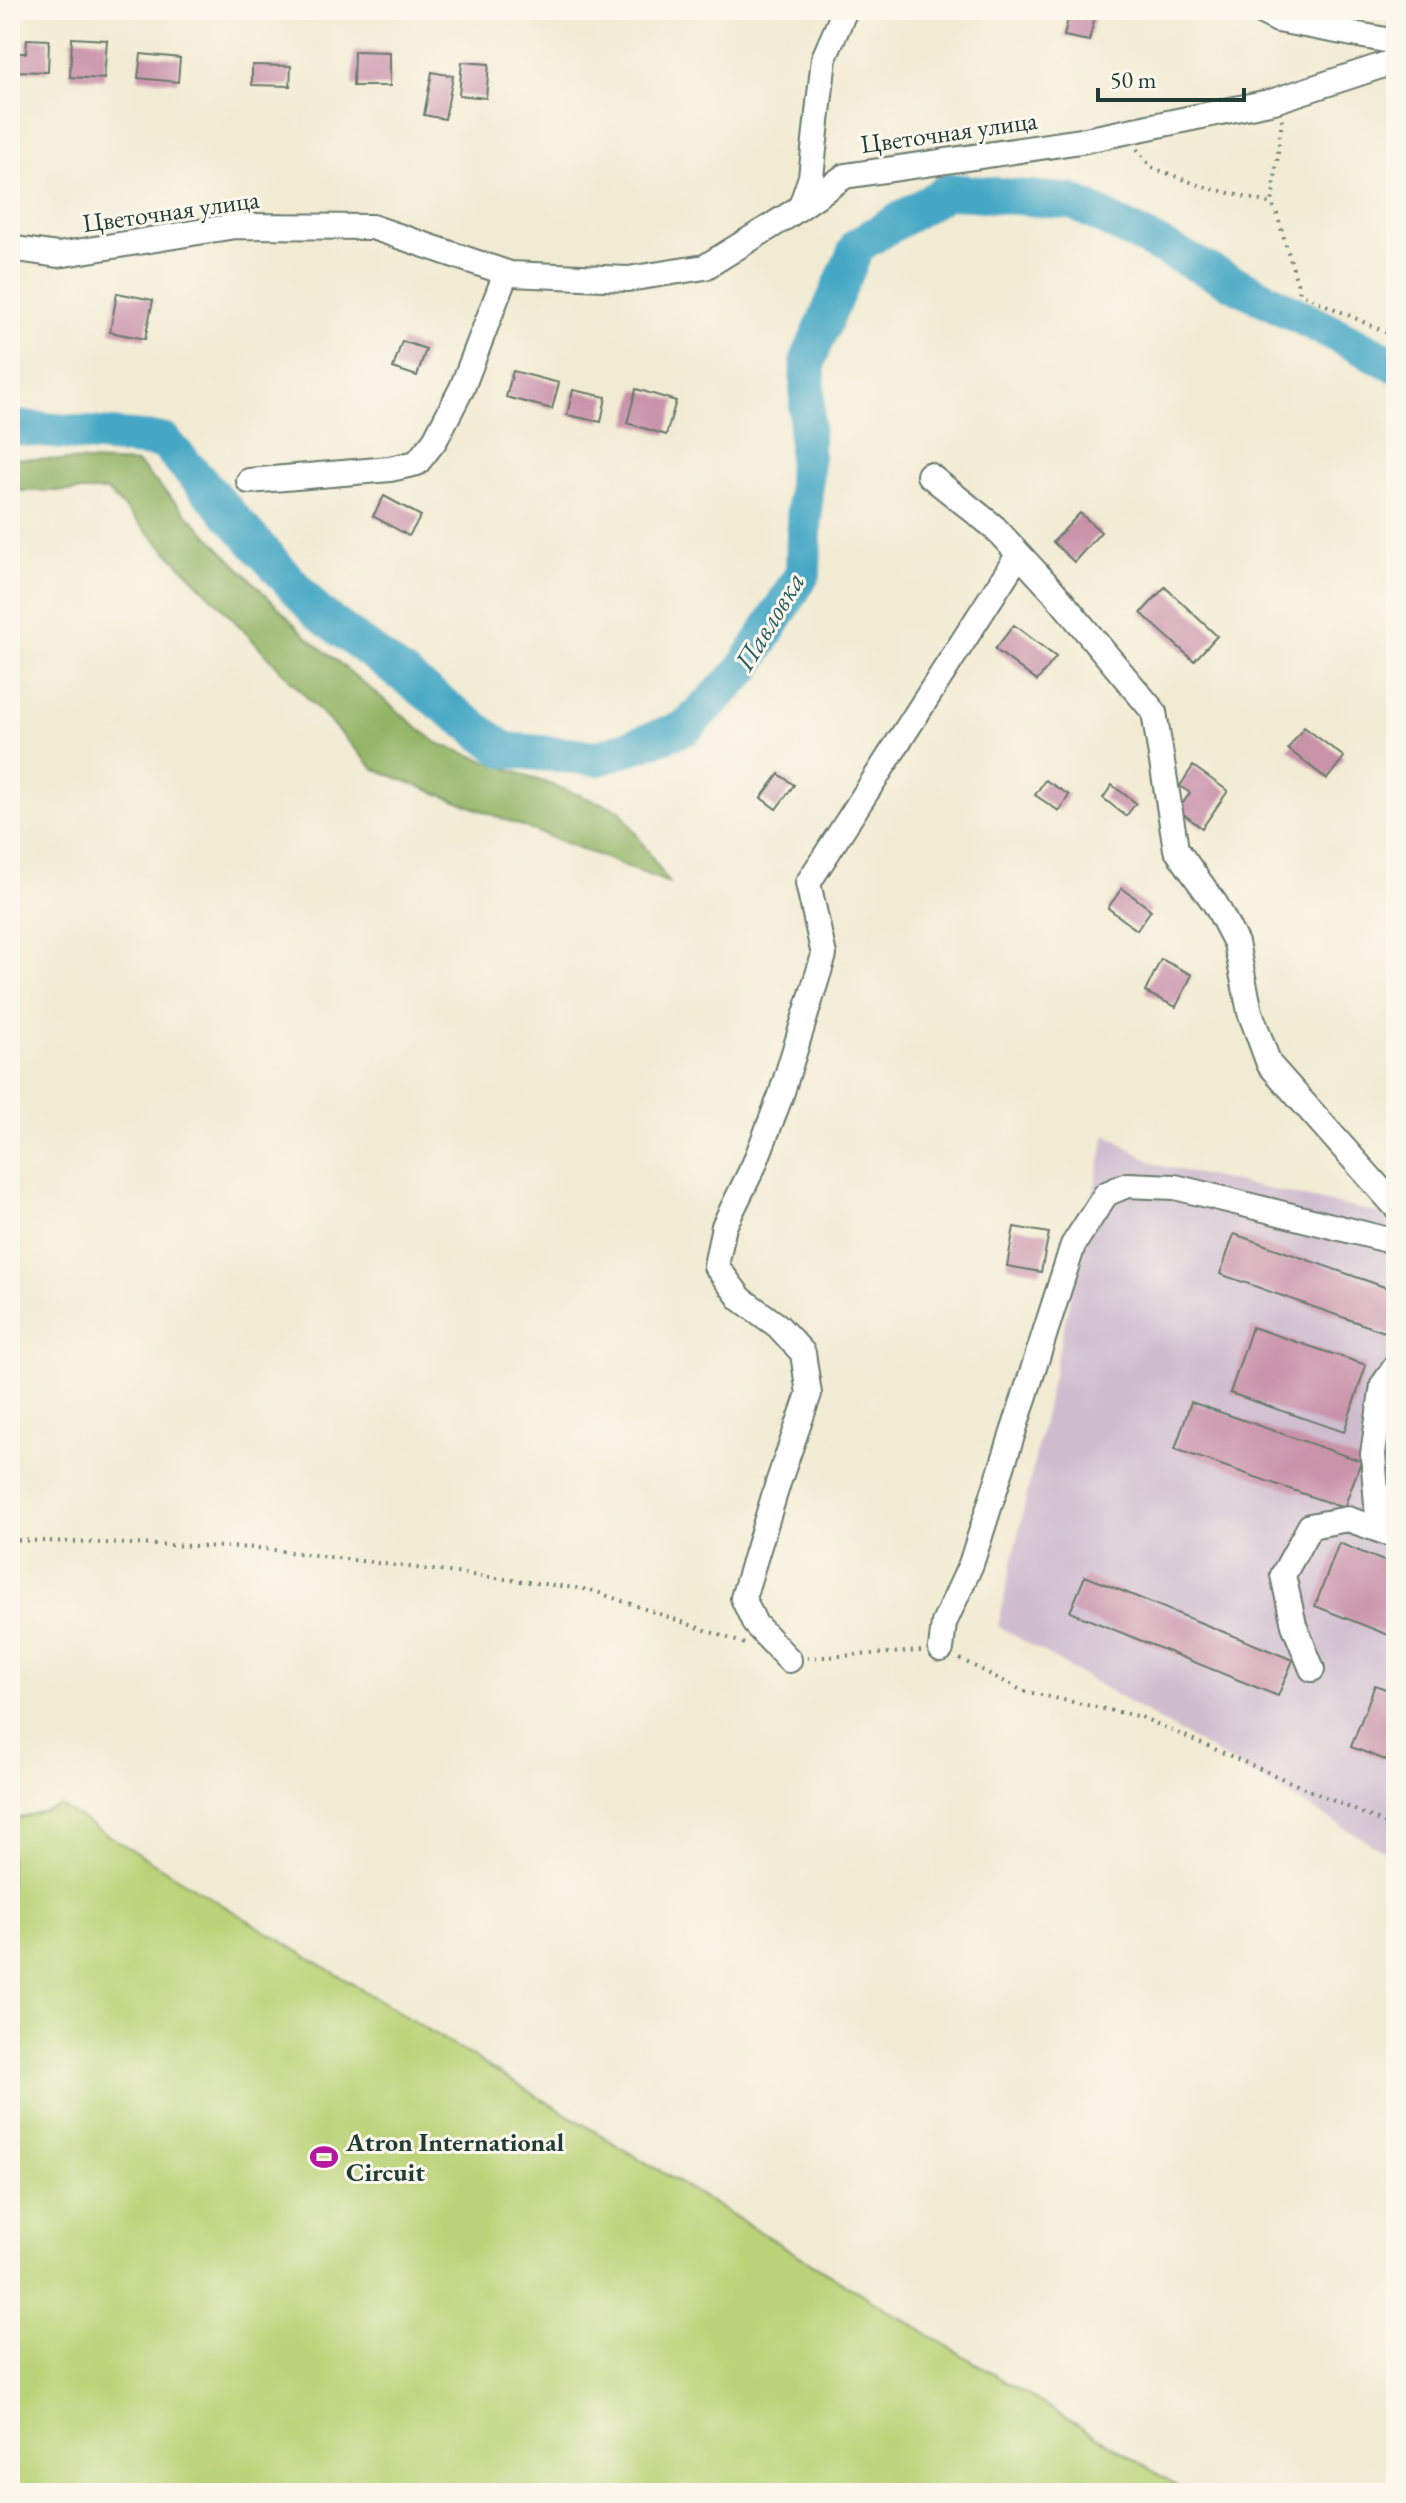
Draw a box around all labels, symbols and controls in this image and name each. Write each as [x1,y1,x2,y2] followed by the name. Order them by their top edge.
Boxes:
[1098,52,1244,102] scale bar
[1110,64,1157,95] text: 50 m
[859,103,1040,161] street label: Цветочная улица
[81,182,262,240] street label: Цветочная улица
[725,565,812,678] water label: Павловка
[345,2125,564,2189] place label: Atron International Circuit
[309,2142,339,2172] sports icon: Atron International Circuit

